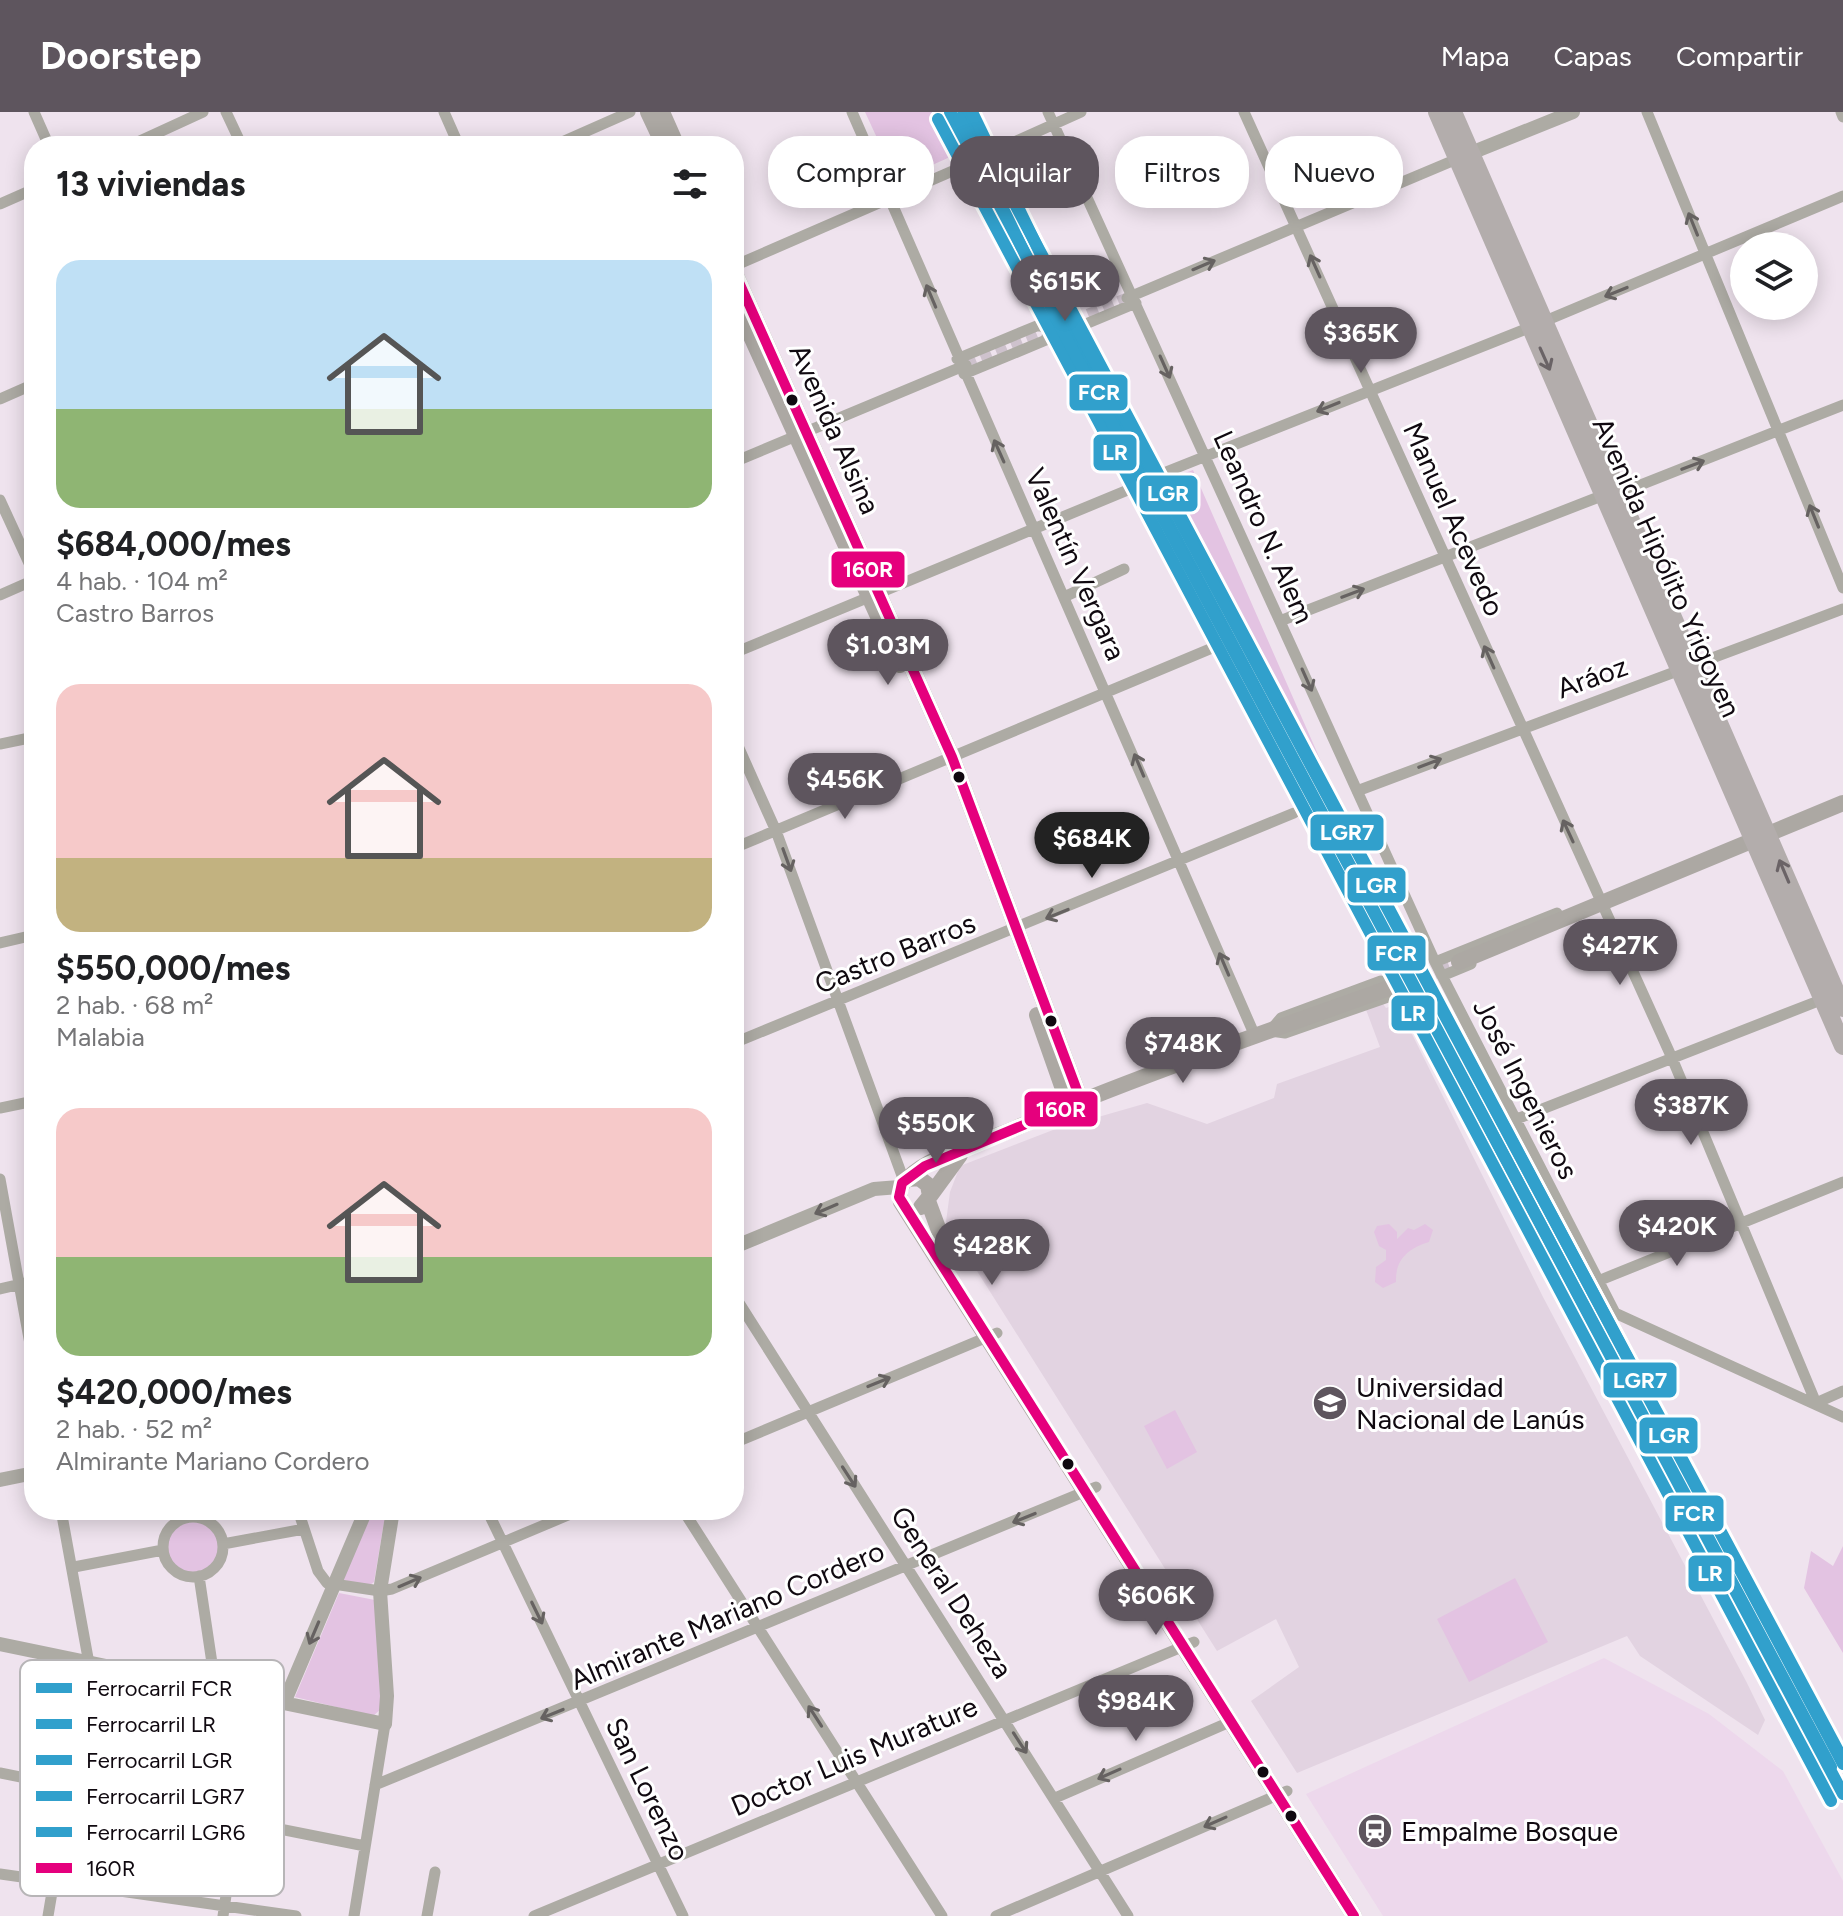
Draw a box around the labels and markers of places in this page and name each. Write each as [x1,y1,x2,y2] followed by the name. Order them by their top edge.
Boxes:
[1009,255,1121,323] pin: $615K
[1305,307,1417,375] pin: $365K
[784,392,800,408] unlabelled marker
[823,619,953,687] pin: $1.03M
[789,753,901,821] pin: $456K
[951,769,967,785] unlabelled marker
[1036,812,1148,880] pin: $684K
[1564,919,1676,987] pin: $427K
[1043,1013,1059,1029] unlabelled marker
[1127,1017,1239,1085] pin: $748K
[1635,1079,1747,1147] pin: $387K
[880,1097,992,1165] pin: $550K
[1621,1200,1733,1268] pin: $420K
[936,1219,1048,1287] pin: $428K
[1356,1370,1585,1436] place label: Universidad Nacional de Lanús
[1311,1384,1349,1422] school or university icon: Universidad Nacional de Lanús
[1060,1456,1076,1472] unlabelled marker
[1100,1569,1212,1637] pin: $606K
[1080,1675,1192,1743] pin: $984K
[1255,1764,1271,1780] unlabelled marker
[1283,1808,1299,1824] unlabelled marker
[1356,1812,1394,1850] station icon: Empalme Bosque
[1401,1814,1618,1848] place label: Empalme Bosque

